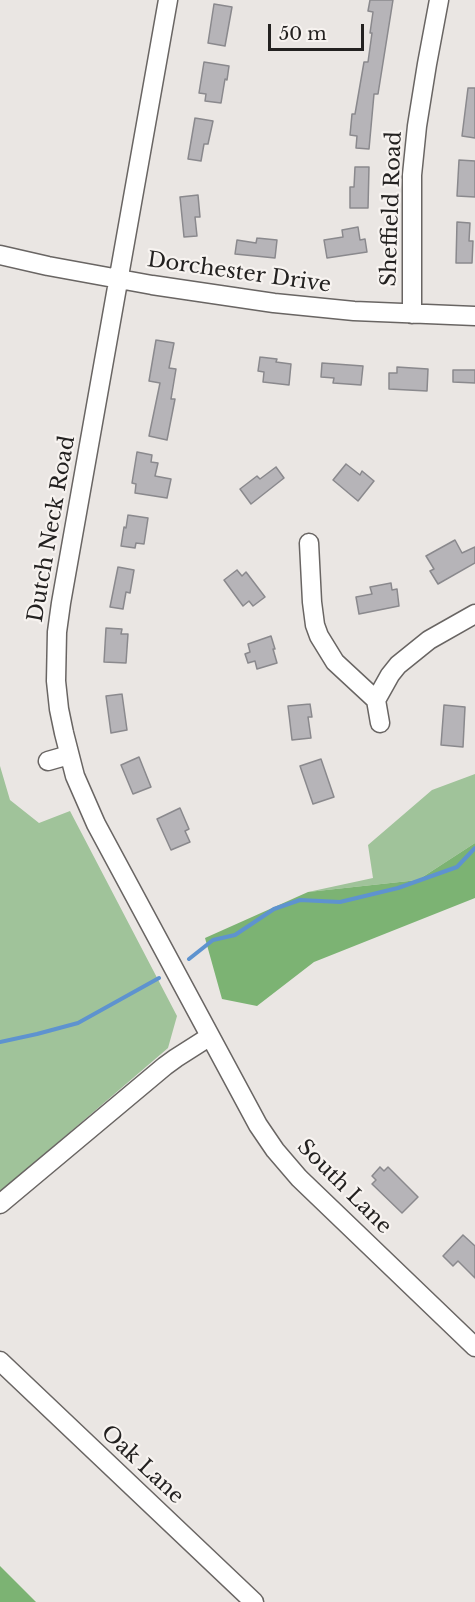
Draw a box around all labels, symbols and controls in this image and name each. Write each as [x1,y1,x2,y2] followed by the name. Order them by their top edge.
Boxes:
[271,12,367,50] scale bar
[279,23,327,45] text: 50 m
[377,131,407,287] street label: Sheffield Road
[145,248,333,298] street label: Dorchester Drive
[23,434,81,624] street label: Dutch Neck Road
[292,1135,396,1239] street label: South Lane
[95,1420,189,1510] street label: Oak Lane

